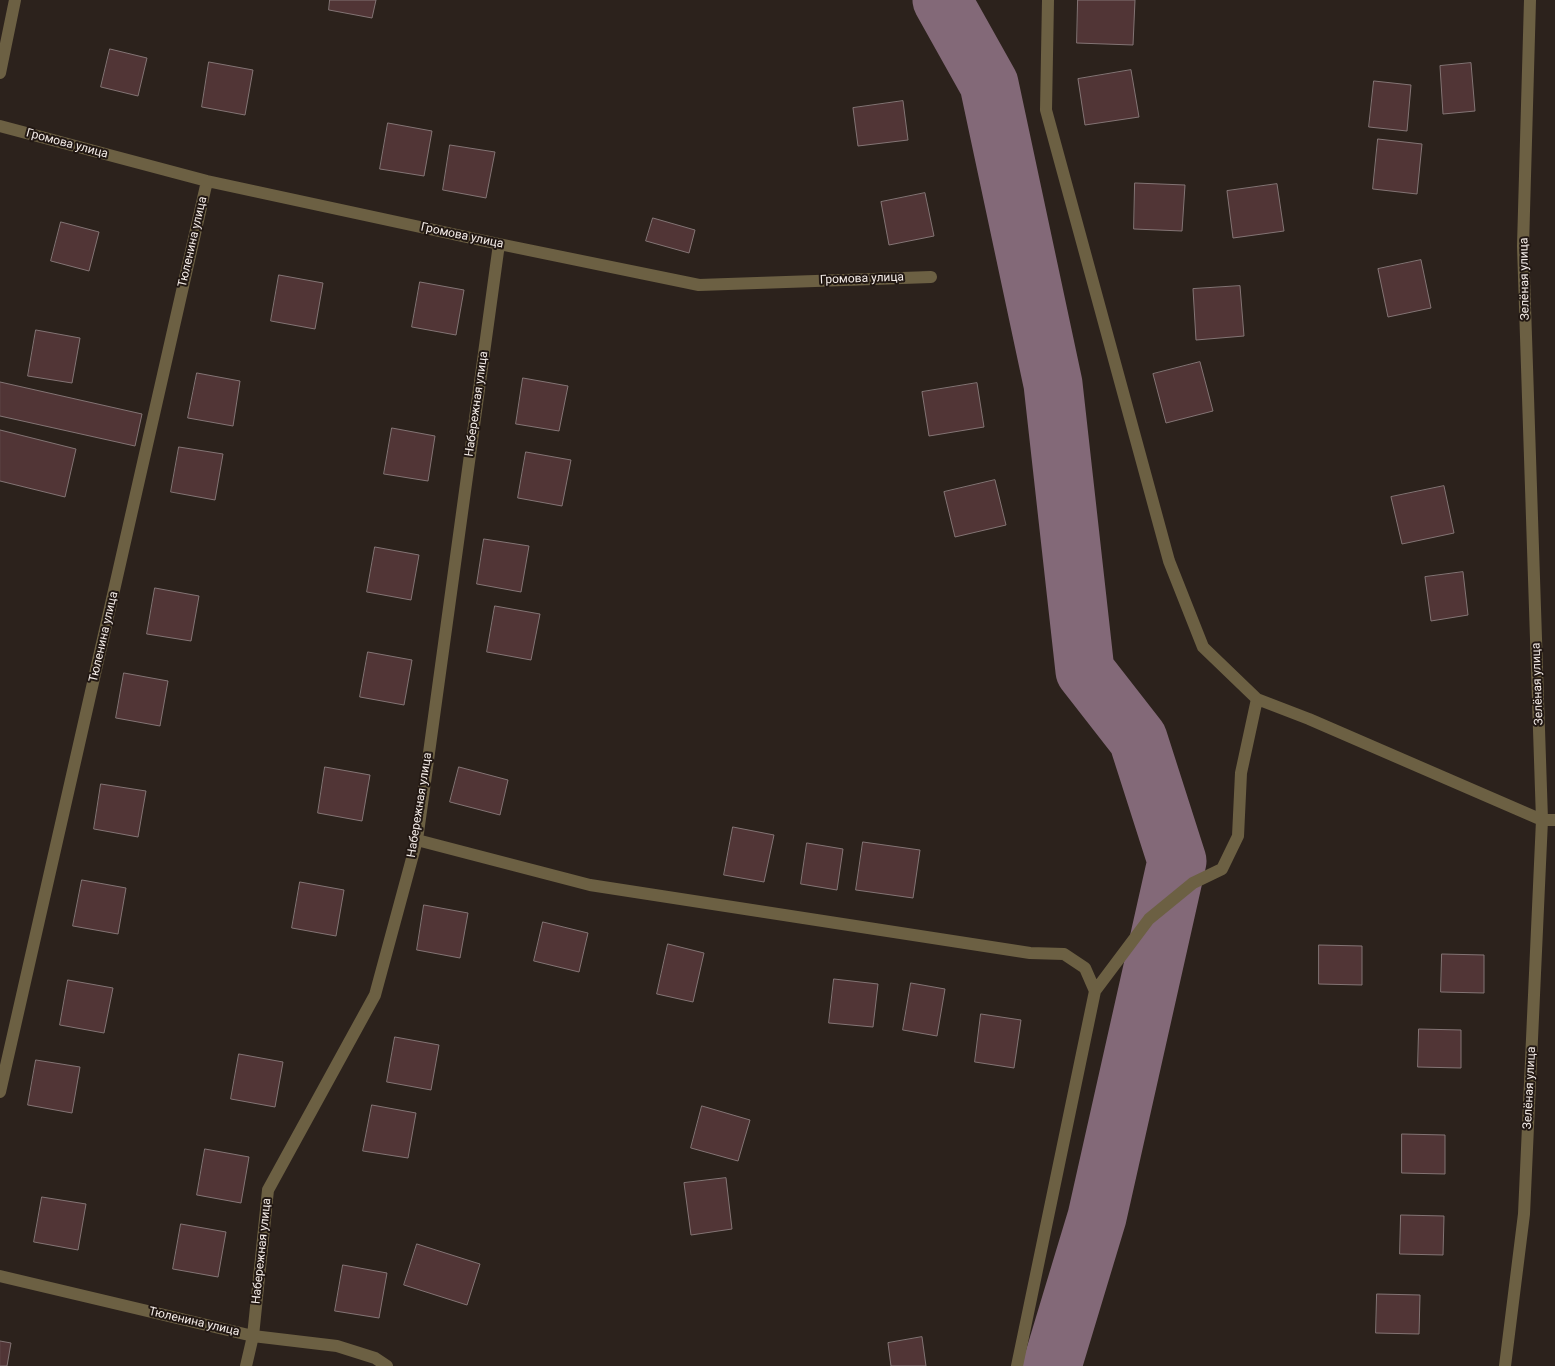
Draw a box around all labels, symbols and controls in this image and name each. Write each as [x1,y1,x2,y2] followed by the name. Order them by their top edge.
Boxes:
[25,126,109,162] street label: Громова улица
[176,195,210,289] street label: Тюленина улица
[419,220,505,252] street label: Громова улица
[1517,238,1533,320] street label: Зелёная улица
[820,270,904,288] street label: Громова улица
[462,350,492,458] street label: Набережная улица
[87,590,121,684] street label: Тюленина улица
[1529,642,1547,726] street label: Зелёная улица
[405,751,435,859] street label: Набережная улица
[1521,1046,1539,1130] street label: Зелёная улица
[249,1197,275,1305] street label: Набережная улица
[147,1305,241,1339] street label: Тюленина улица

